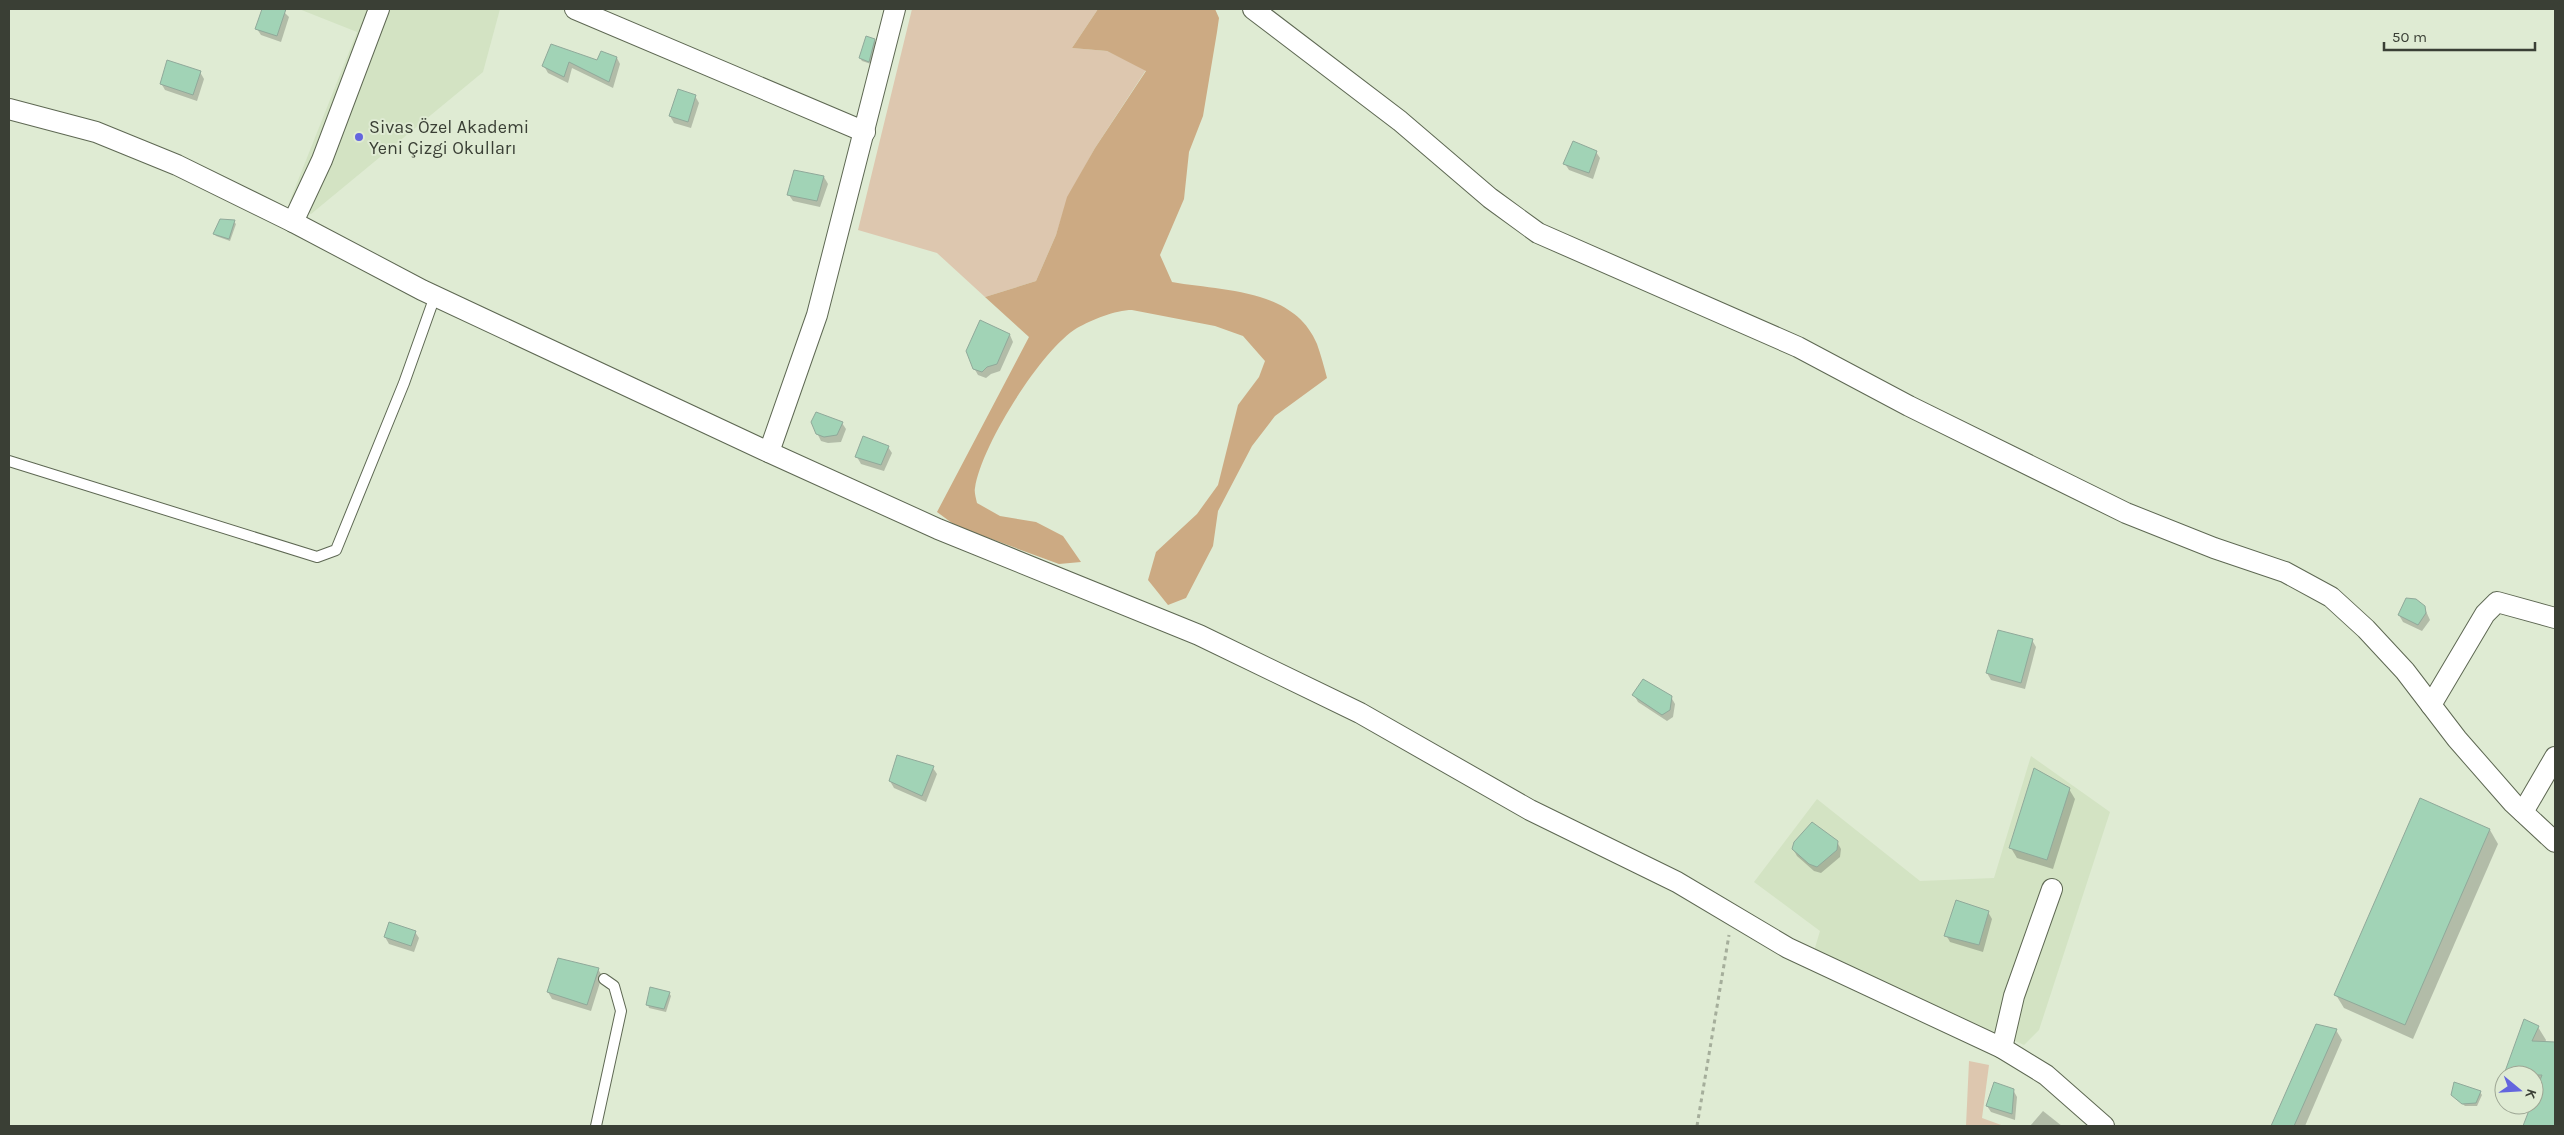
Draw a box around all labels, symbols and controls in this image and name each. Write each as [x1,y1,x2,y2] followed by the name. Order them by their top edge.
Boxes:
[2384,20,2535,52] scale bar
[2392,28,2427,46] text: 50 m
[369,116,529,159] place label: Sivas Özel Akademi Yeni Çizgi Okulları
[353,131,365,143] marker: Sivas Özel Akademi Yeni Çizgi Okulları
[2494,1065,2544,1115] north arrow
[2521,1087,2540,1102] text: K

